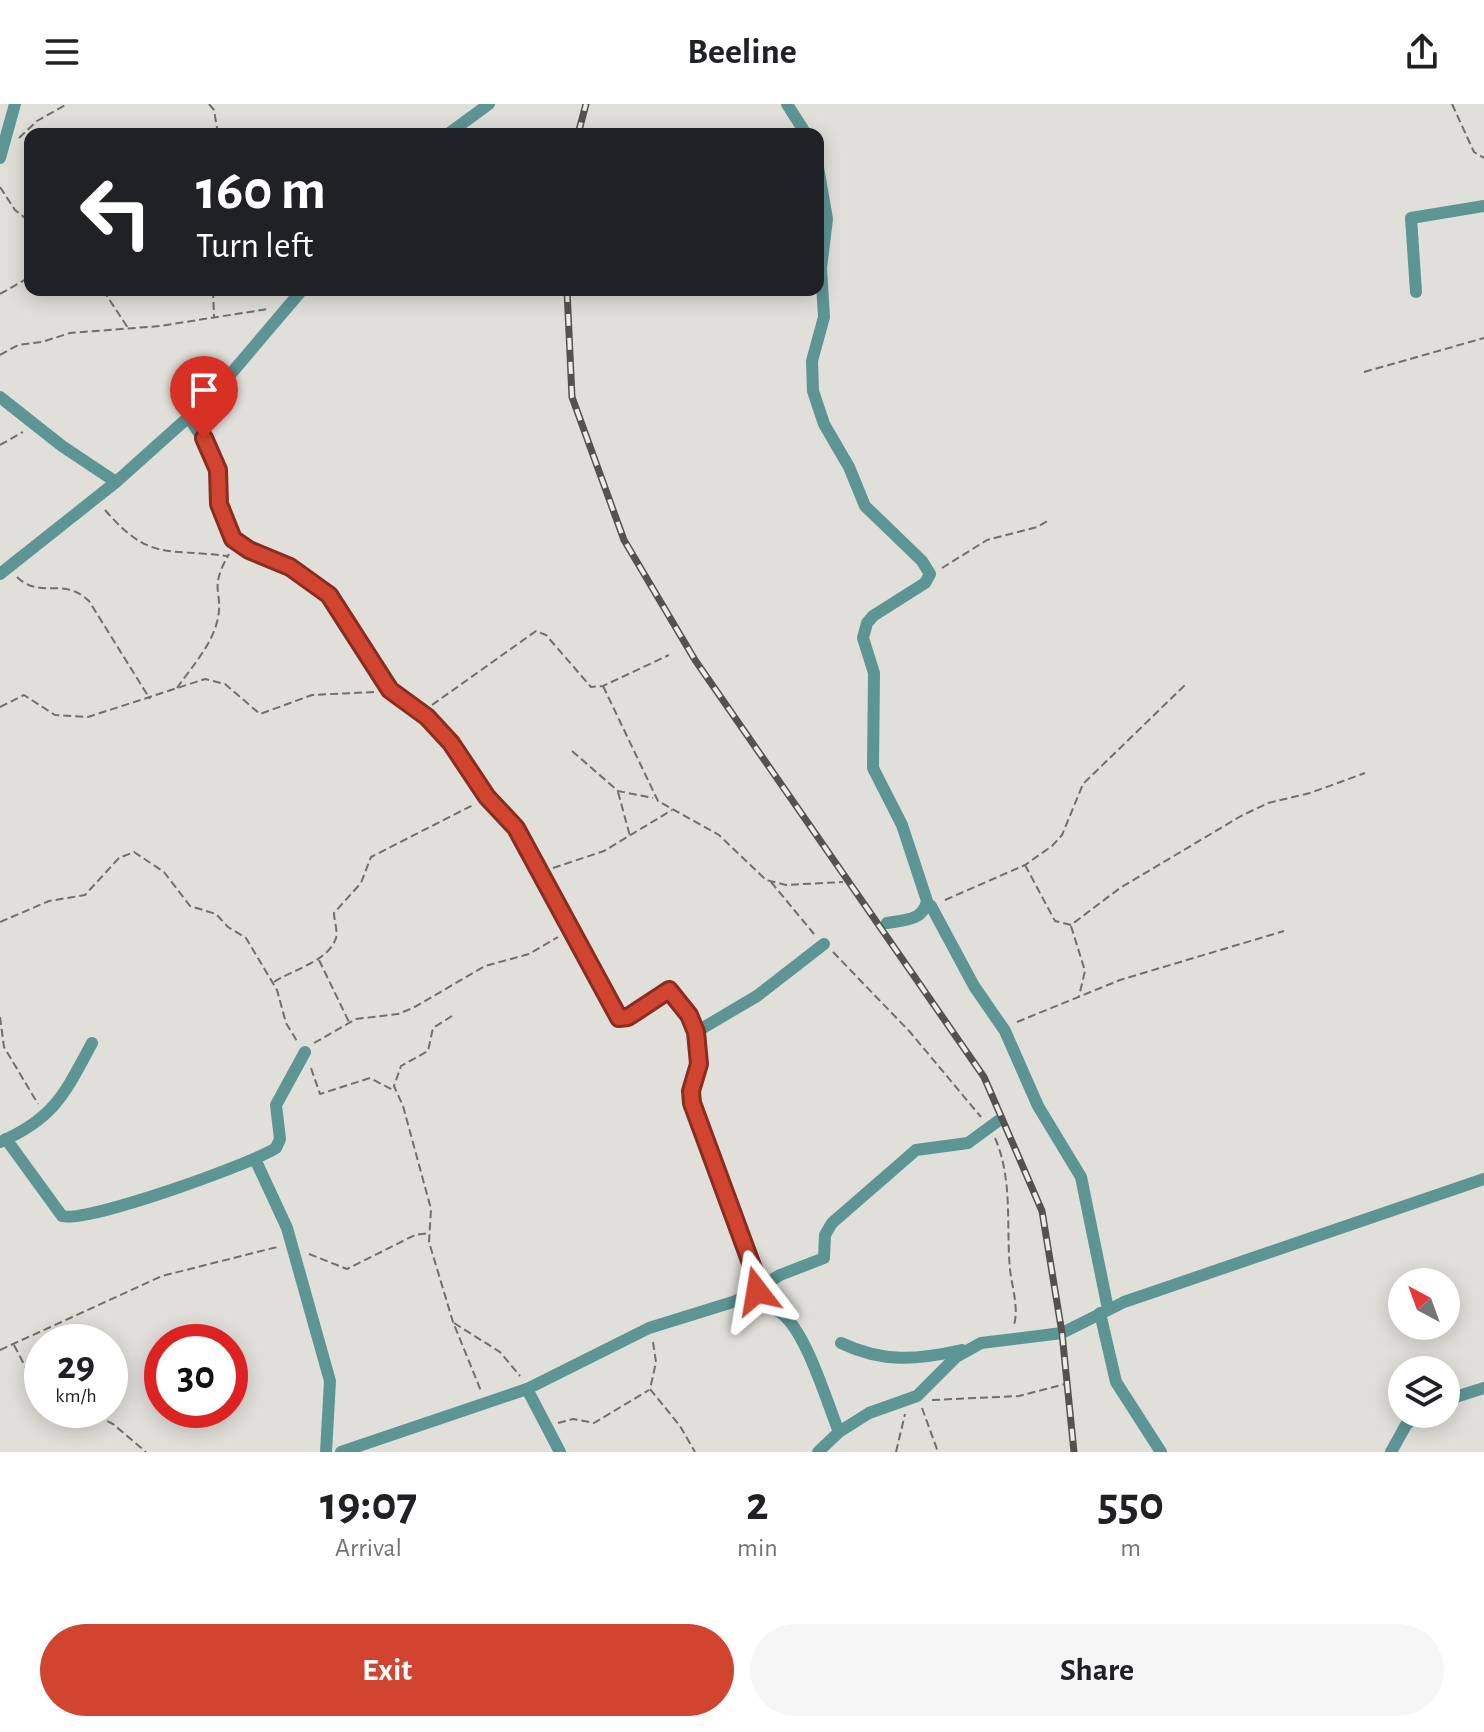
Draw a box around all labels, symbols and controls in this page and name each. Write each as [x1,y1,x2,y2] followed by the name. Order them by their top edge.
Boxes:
[40,30,84,74] icon: menu
[1400,30,1444,74] icon: share
[687,34,797,70] text: Beeline
[64,160,168,264] icon: left
[196,163,326,219] text: 160 m
[196,228,313,264] text: Turn left
[170,356,238,438] pin
[182,368,226,412] icon: arrive
[715,1249,799,1333] position arrow
[1388,1268,1460,1340] north arrow
[1388,1268,1460,1428] map controls
[144,1324,248,1428] speed limit sign: 30
[57,1346,95,1386] text: 29
[1388,1356,1460,1428] button: layers
[55,1386,97,1406] text: km/h
[320,1481,417,1529] text: 19:07
[746,1481,769,1529] text: 2
[1098,1481,1164,1529] text: 550
[335,1535,402,1561] text: Arrival
[737,1535,778,1561] text: min
[1120,1535,1141,1561] text: m
[40,1624,734,1716] button: Exit
[750,1624,1444,1716] button: Share

